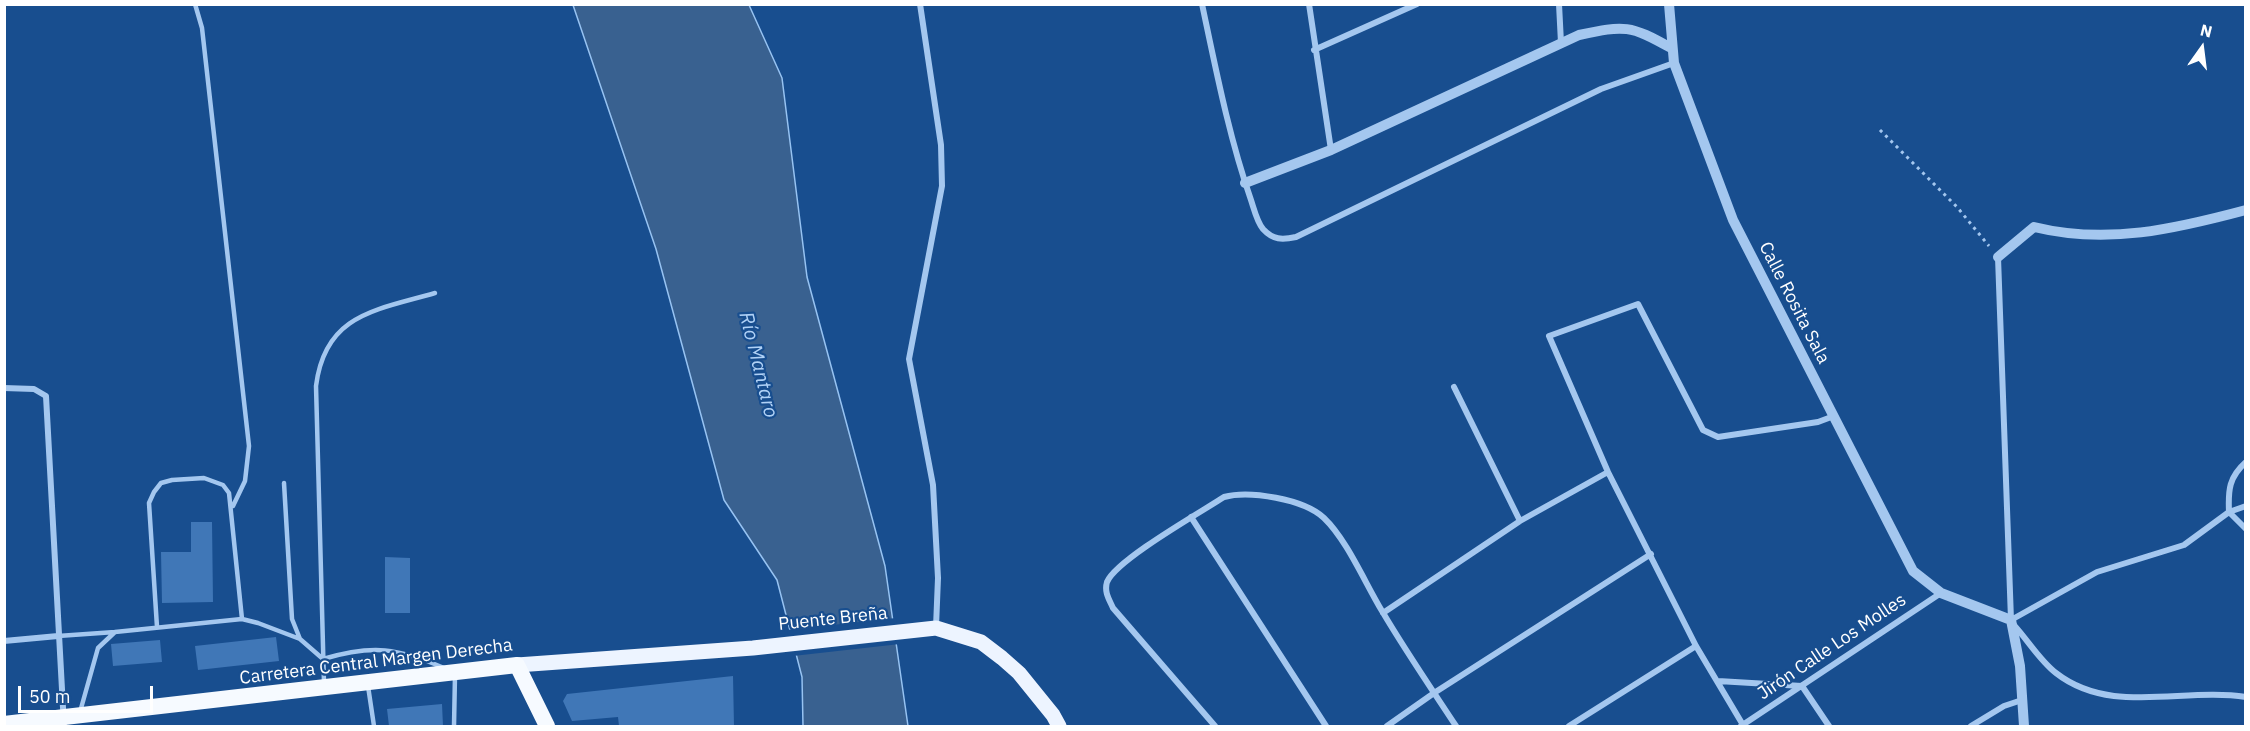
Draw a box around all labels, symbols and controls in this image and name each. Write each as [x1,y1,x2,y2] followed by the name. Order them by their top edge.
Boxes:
[2172,18,2232,78] north arrow
[2198,19,2214,42] text: N
[1754,238,1834,368] street label: Calle Rosita Sala
[733,310,783,420] water label: Río Mantaro
[1754,589,1910,705] street label: Jirón Calle Los Molles
[777,603,889,635] street label: Puente Breña
[238,635,514,689] street label: Carretera Central Margen Derecha
[21,674,156,712] scale bar
[29,685,71,708] text: 50 m

